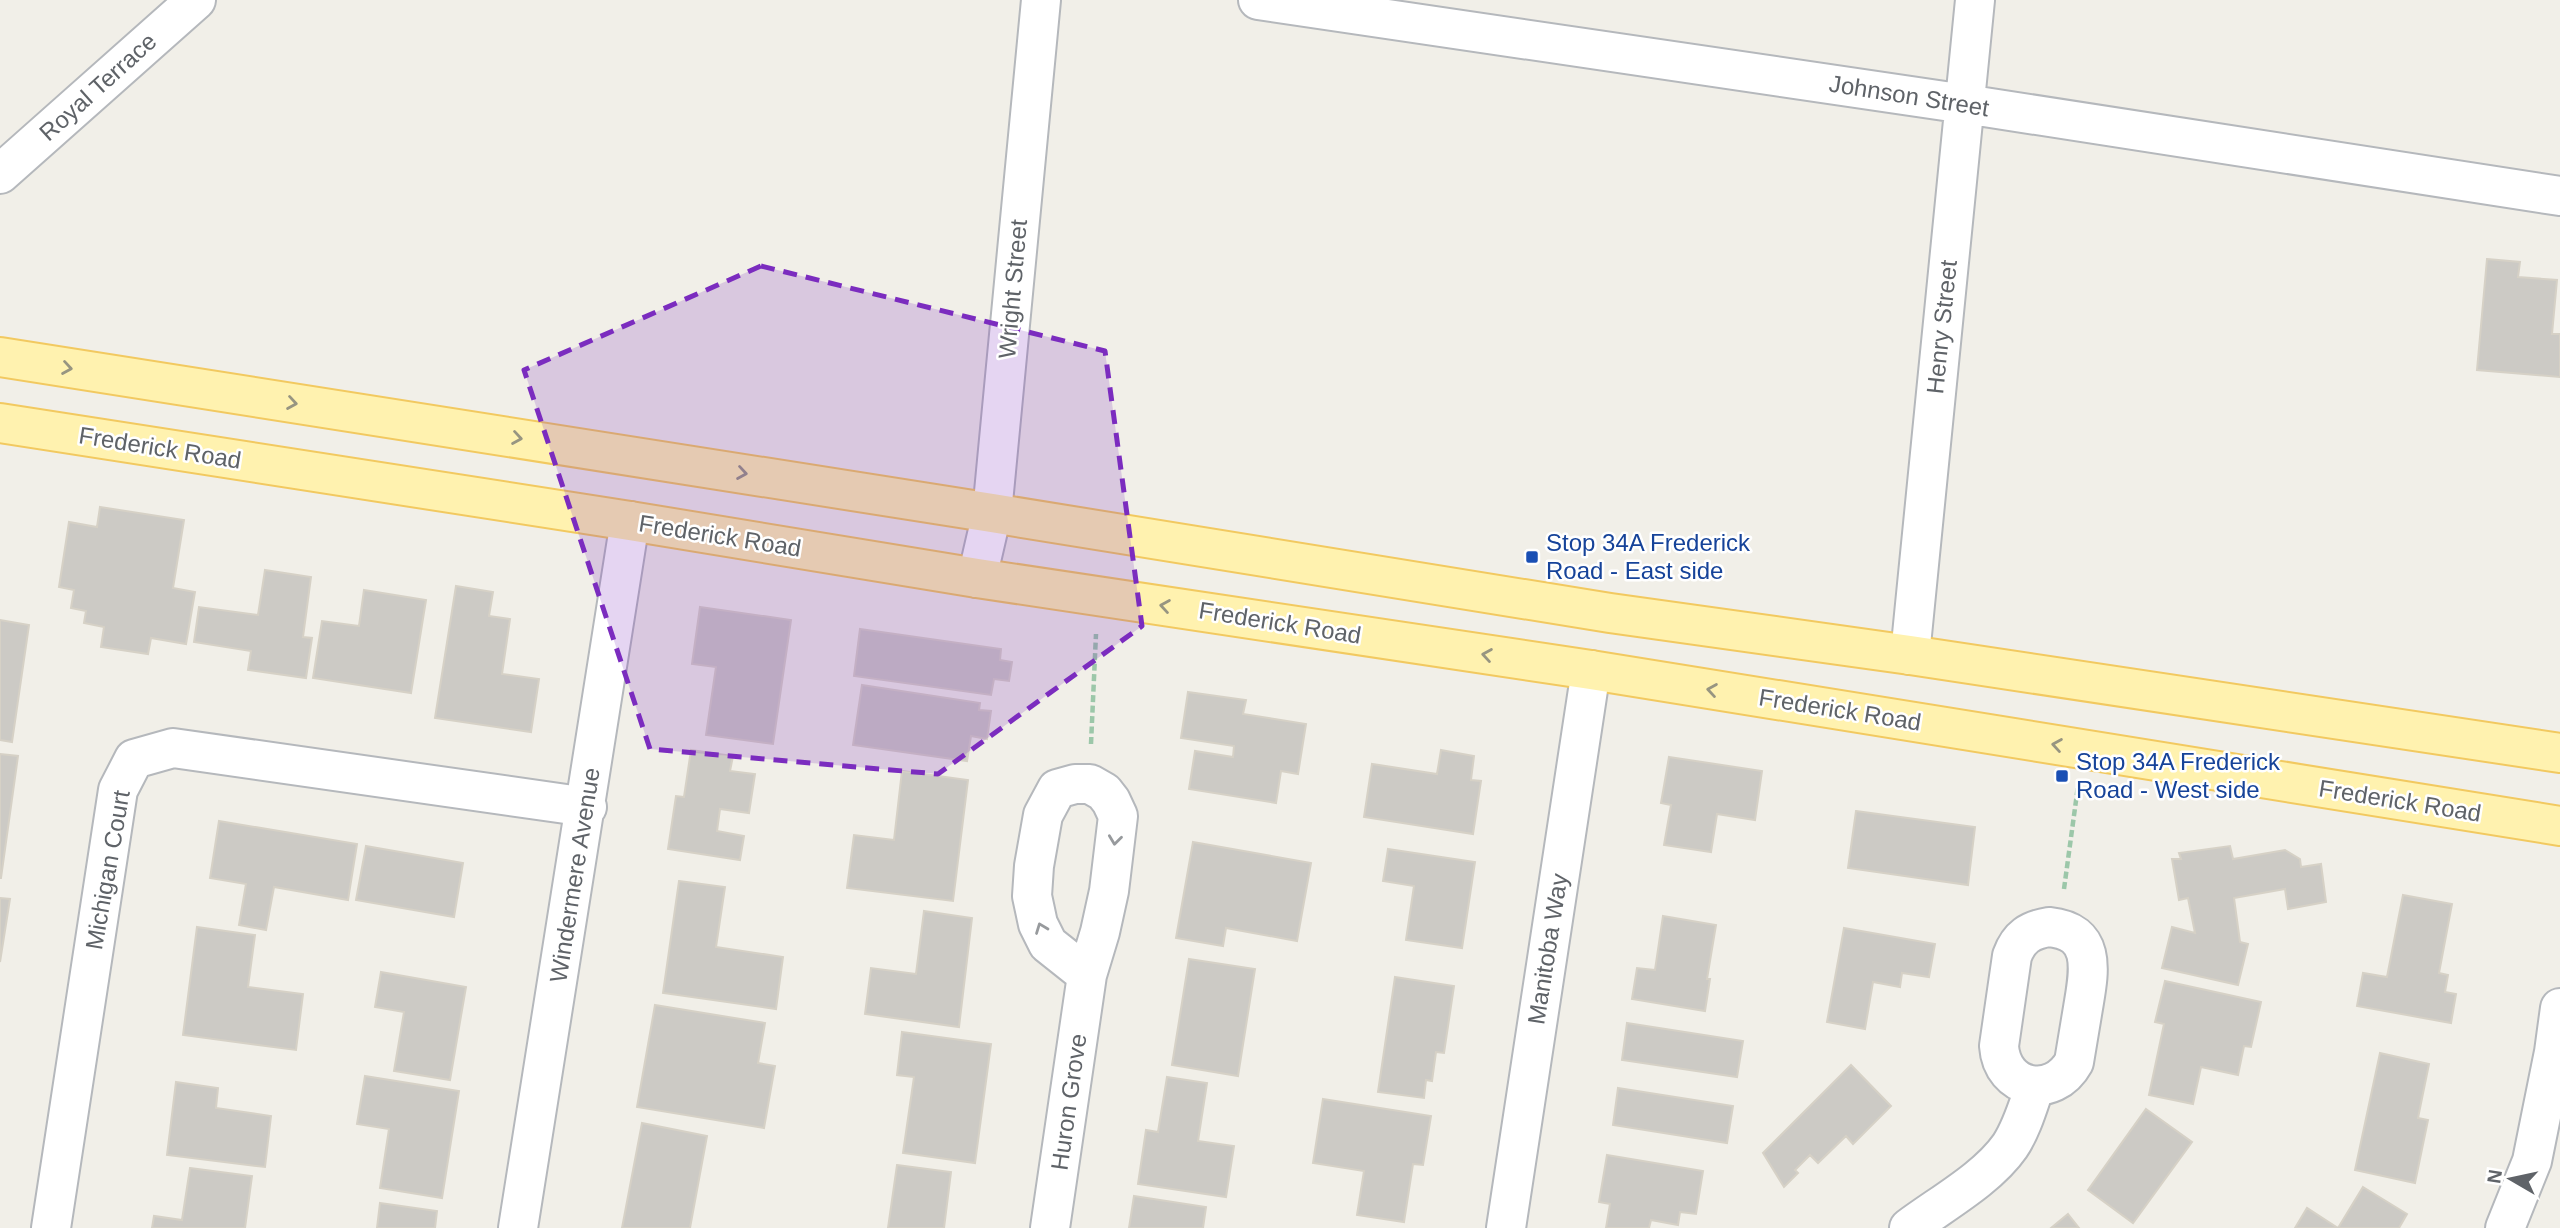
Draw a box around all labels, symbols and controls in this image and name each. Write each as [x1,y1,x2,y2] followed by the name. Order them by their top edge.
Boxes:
[34,27,162,146] street label: Royal Terrace
[1827,70,1991,122] street label: Johnson Street
[993,218,1032,360] street label: Wright Street
[1921,258,1962,395] street label: Henry Street
[62,360,73,375] one-way arrow
[286,395,298,410] one-way arrow
[77,421,243,474] street label: Frederick Road
[511,430,523,445] one-way arrow
[736,465,748,480] one-way arrow
[637,509,803,562] street label: Frederick Road
[1546,529,1751,584] place label: Stop 34A Frederick Road - East side
[1524,549,1540,565] marker: Stop 34A Frederick Road - East side
[1197,596,1363,649] street label: Frederick Road
[1159,599,1171,614] one-way arrow
[1481,647,1493,662] one-way arrow
[1706,683,1718,698] one-way arrow
[1757,683,1923,736] street label: Frederick Road
[2051,738,2063,753] one-way arrow
[2076,748,2281,803] place label: Stop 34A Frederick Road - West side
[544,766,605,984] street label: Windermere Avenue
[2054,768,2070,784] marker: Stop 34A Frederick Road - West side
[2317,774,2483,827] street label: Frederick Road
[80,788,135,952] street label: Michigan Court
[1108,834,1123,845] one-way arrow
[1522,871,1573,1026] street label: Manitoba Way
[1035,922,1049,934] one-way arrow
[1046,1032,1091,1172] street label: Huron Grove
[2476,1144,2546,1214] north arrow
[2483,1168,2506,1185] text: N

